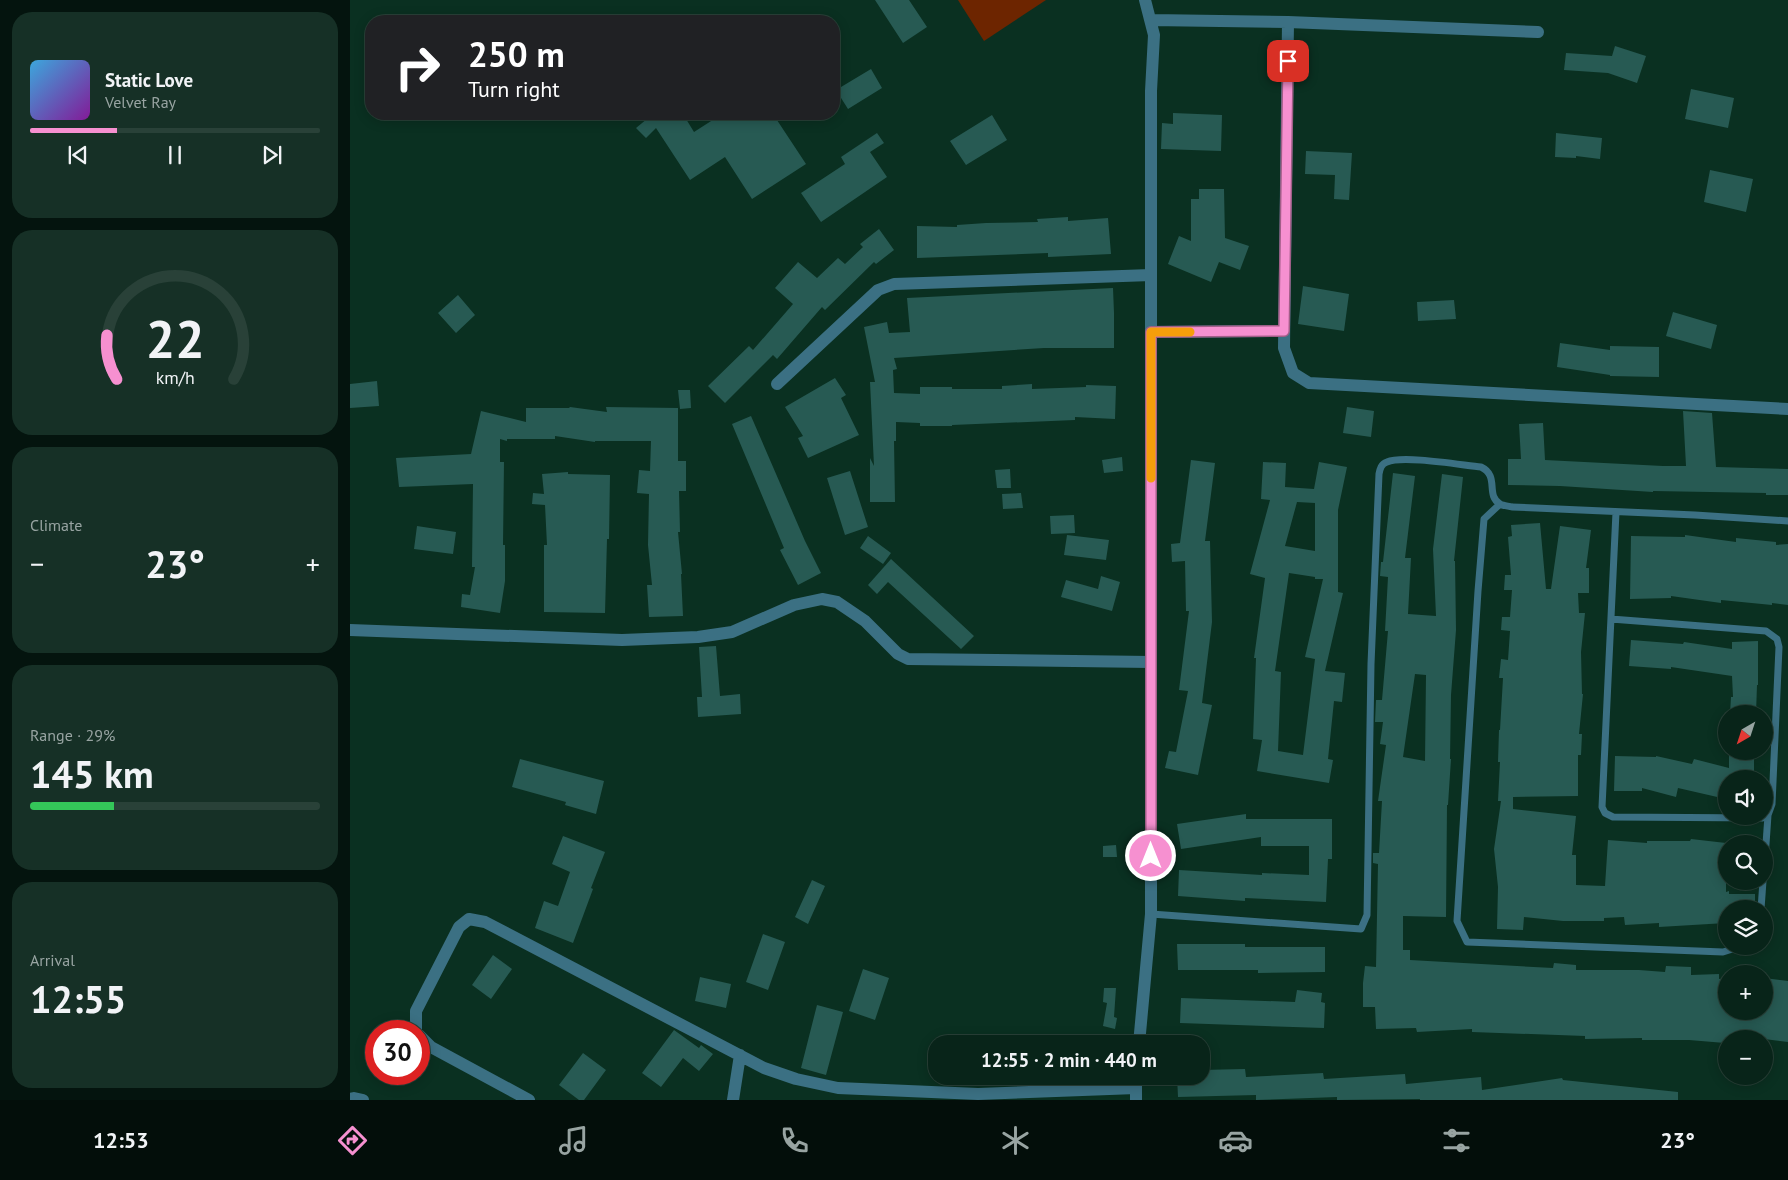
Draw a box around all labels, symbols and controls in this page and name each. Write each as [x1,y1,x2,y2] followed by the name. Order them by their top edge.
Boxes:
[468,31,565,77] text: 250 m
[385,35,450,100] icon: right
[1267,40,1309,82] pin
[1274,47,1302,75] icon: arrive
[105,68,193,92] text: Static Love
[468,75,560,103] text: Turn right
[105,92,176,112] text: Velvet Ray
[64,141,92,169] icon: previous
[161,141,189,169] icon: pause
[258,141,286,169] icon: next
[146,305,204,372] text: 22
[155,366,195,389] text: km/h
[30,515,82,535] text: Climate
[145,539,205,588] text: 23°
[30,545,44,582] text: −
[306,545,320,582] text: +
[1718,705,1772,760] north arrow
[1718,705,1773,1085] map controls
[30,725,115,745] text: Range · 29%
[30,749,154,798] text: 145 km
[1718,770,1773,825] button: sound
[1124,829,1176,881] position arrow
[1718,835,1773,890] button: search
[1718,900,1773,955] button: layers
[30,950,75,970] text: Arrival
[1718,965,1773,1020] button: +
[30,974,126,1023] text: 12:55
[365,1020,430,1085] speed limit sign: 30
[1718,1030,1773,1085] button: −
[981,1048,1157,1072] text: 12:55 · 2 min · 440 m
[335,1123,370,1158] icon: directions
[556,1123,591,1158] icon: music
[777,1123,812,1158] icon: phone
[998,1123,1033,1158] icon: climate
[1218,1123,1253,1158] icon: car
[1439,1123,1474,1158] icon: filters
[93,1126,149,1154] text: 12:53
[1660,1126,1695,1154] text: 23°

